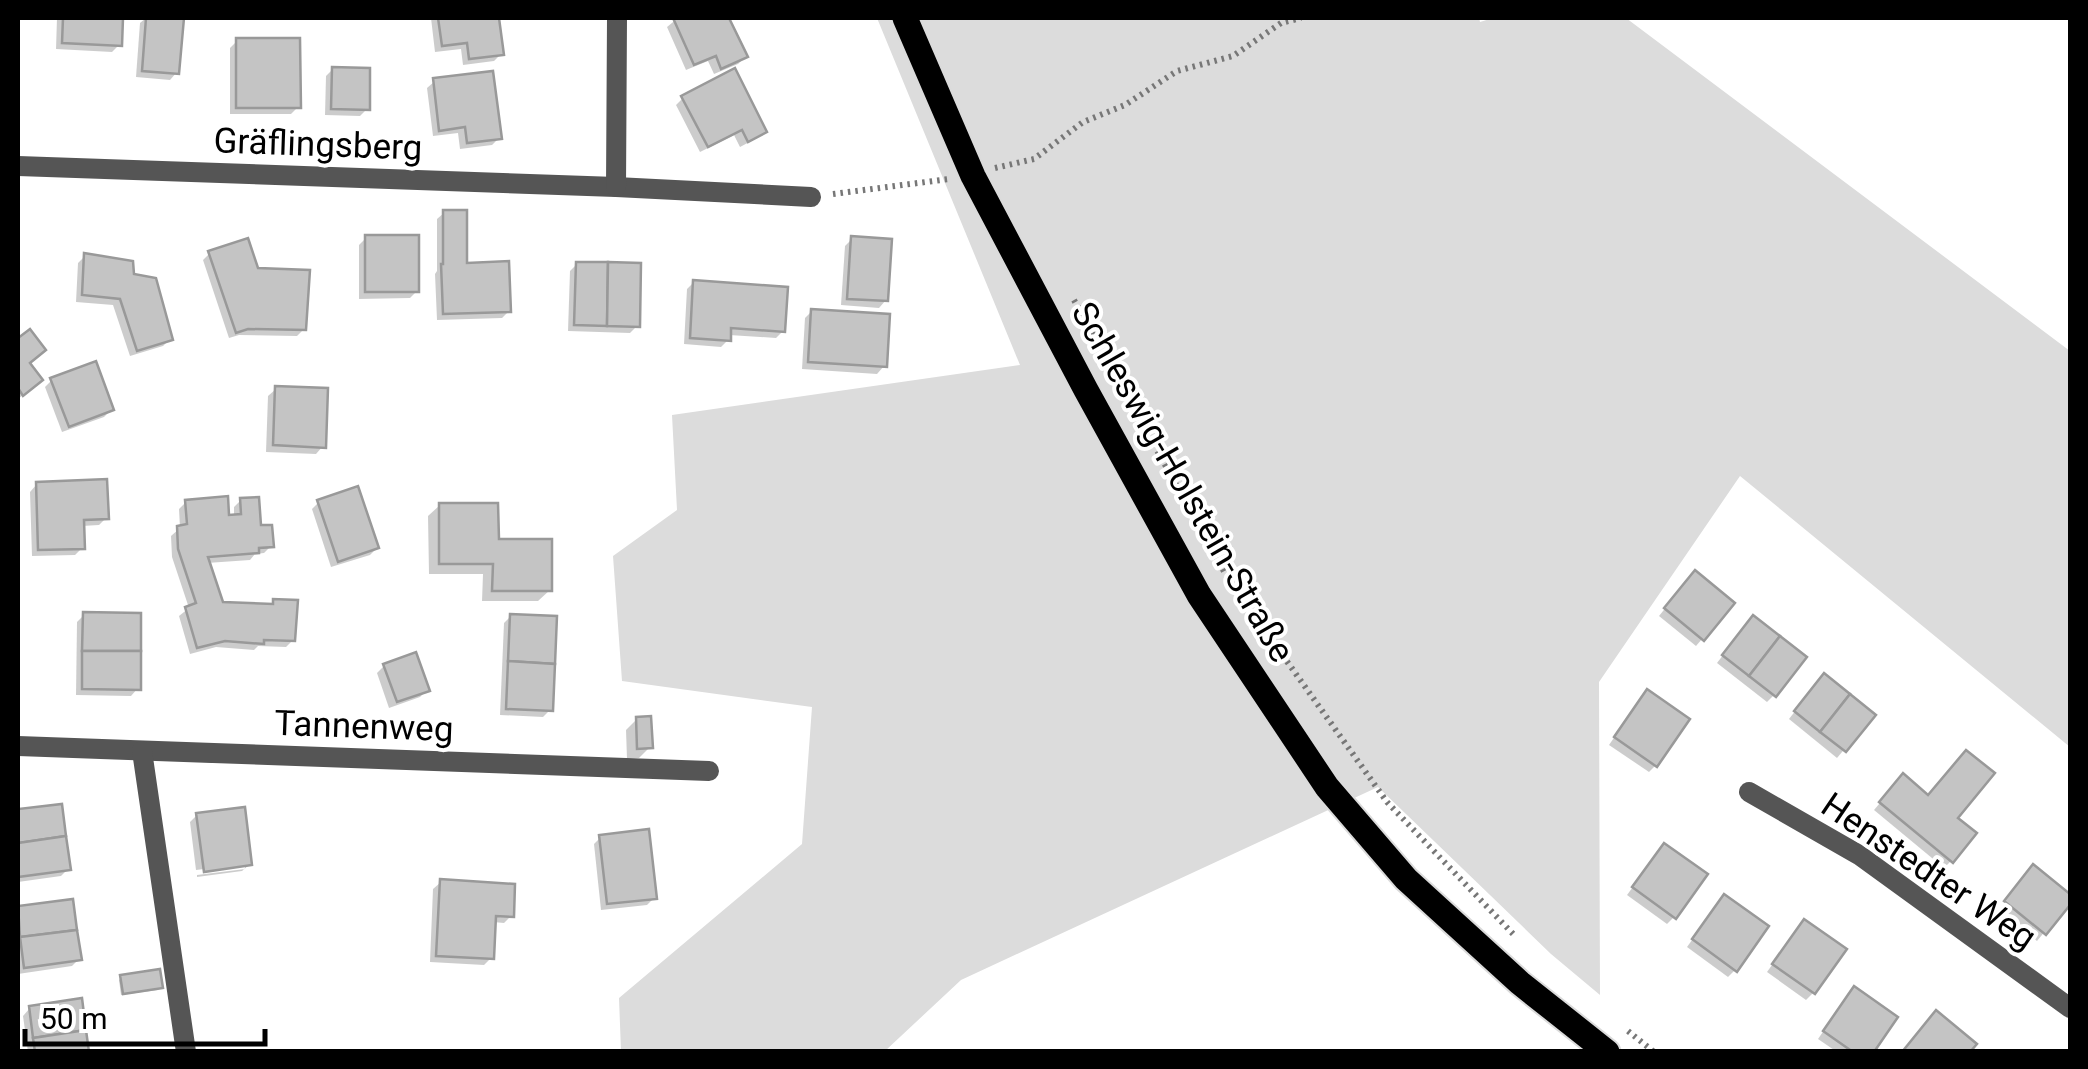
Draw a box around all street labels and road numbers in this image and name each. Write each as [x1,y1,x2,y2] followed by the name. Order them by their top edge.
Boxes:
[213,120,423,169] street label: Gräflingsberg
[1063,295,1302,669] street label: Schleswig-Holstein-Straße
[274,703,454,750] street label: Tannenweg
[1814,785,2044,958] street label: Henstedter Weg

